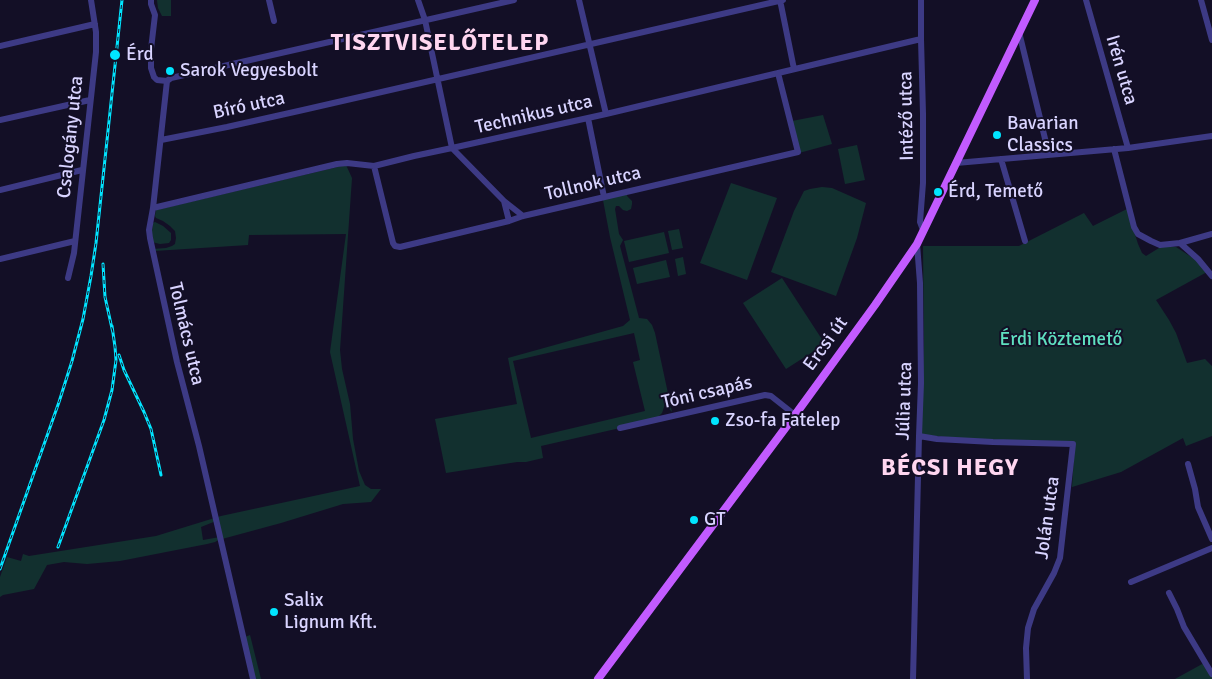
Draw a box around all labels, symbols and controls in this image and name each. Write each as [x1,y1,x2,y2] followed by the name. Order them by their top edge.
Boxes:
[329,30,551,58] district label: TISZTVISELŐTELEP
[1100,32,1142,108] street label: Irén utca
[126,44,154,66] place label: Érd
[108,48,122,62] marker: Érd
[180,60,318,82] place label: Sarok Vegyesbolt
[164,65,176,77] marker: Sarok Vegyesbolt
[895,71,919,161] street label: Intéző utca
[53,75,89,199] street label: Csalogány utca
[211,87,287,125] street label: Bíró utca
[473,90,595,140] street label: Technikus utca
[1007,113,1079,157] place label: Bavarian Classics
[991,129,1003,141] marker: Bavarian Classics
[543,162,643,206] street label: Tollnok utca
[948,181,1043,203] place label: Érd, Temető
[932,186,944,198] marker: Érd, Temető
[163,280,209,388] street label: Tolmács utca
[799,313,853,375] street label: Ercsi út
[1000,329,1122,351] park label: Érdi Köztemető
[892,361,918,441] street label: Júlia utca
[659,372,755,414] street label: Tóni csapás
[725,410,840,432] place label: Zso-fa Fatelep
[709,415,721,427] marker: Zso-fa Fatelep
[880,455,1020,483] district label: BÉCSI HEGY
[1031,475,1065,561] street label: Jolán utca
[704,509,726,531] place label: GT
[688,514,700,526] marker: GT
[284,590,377,634] place label: Salix Lignum Kft.
[268,606,280,618] marker: Salix Lignum Kft.

